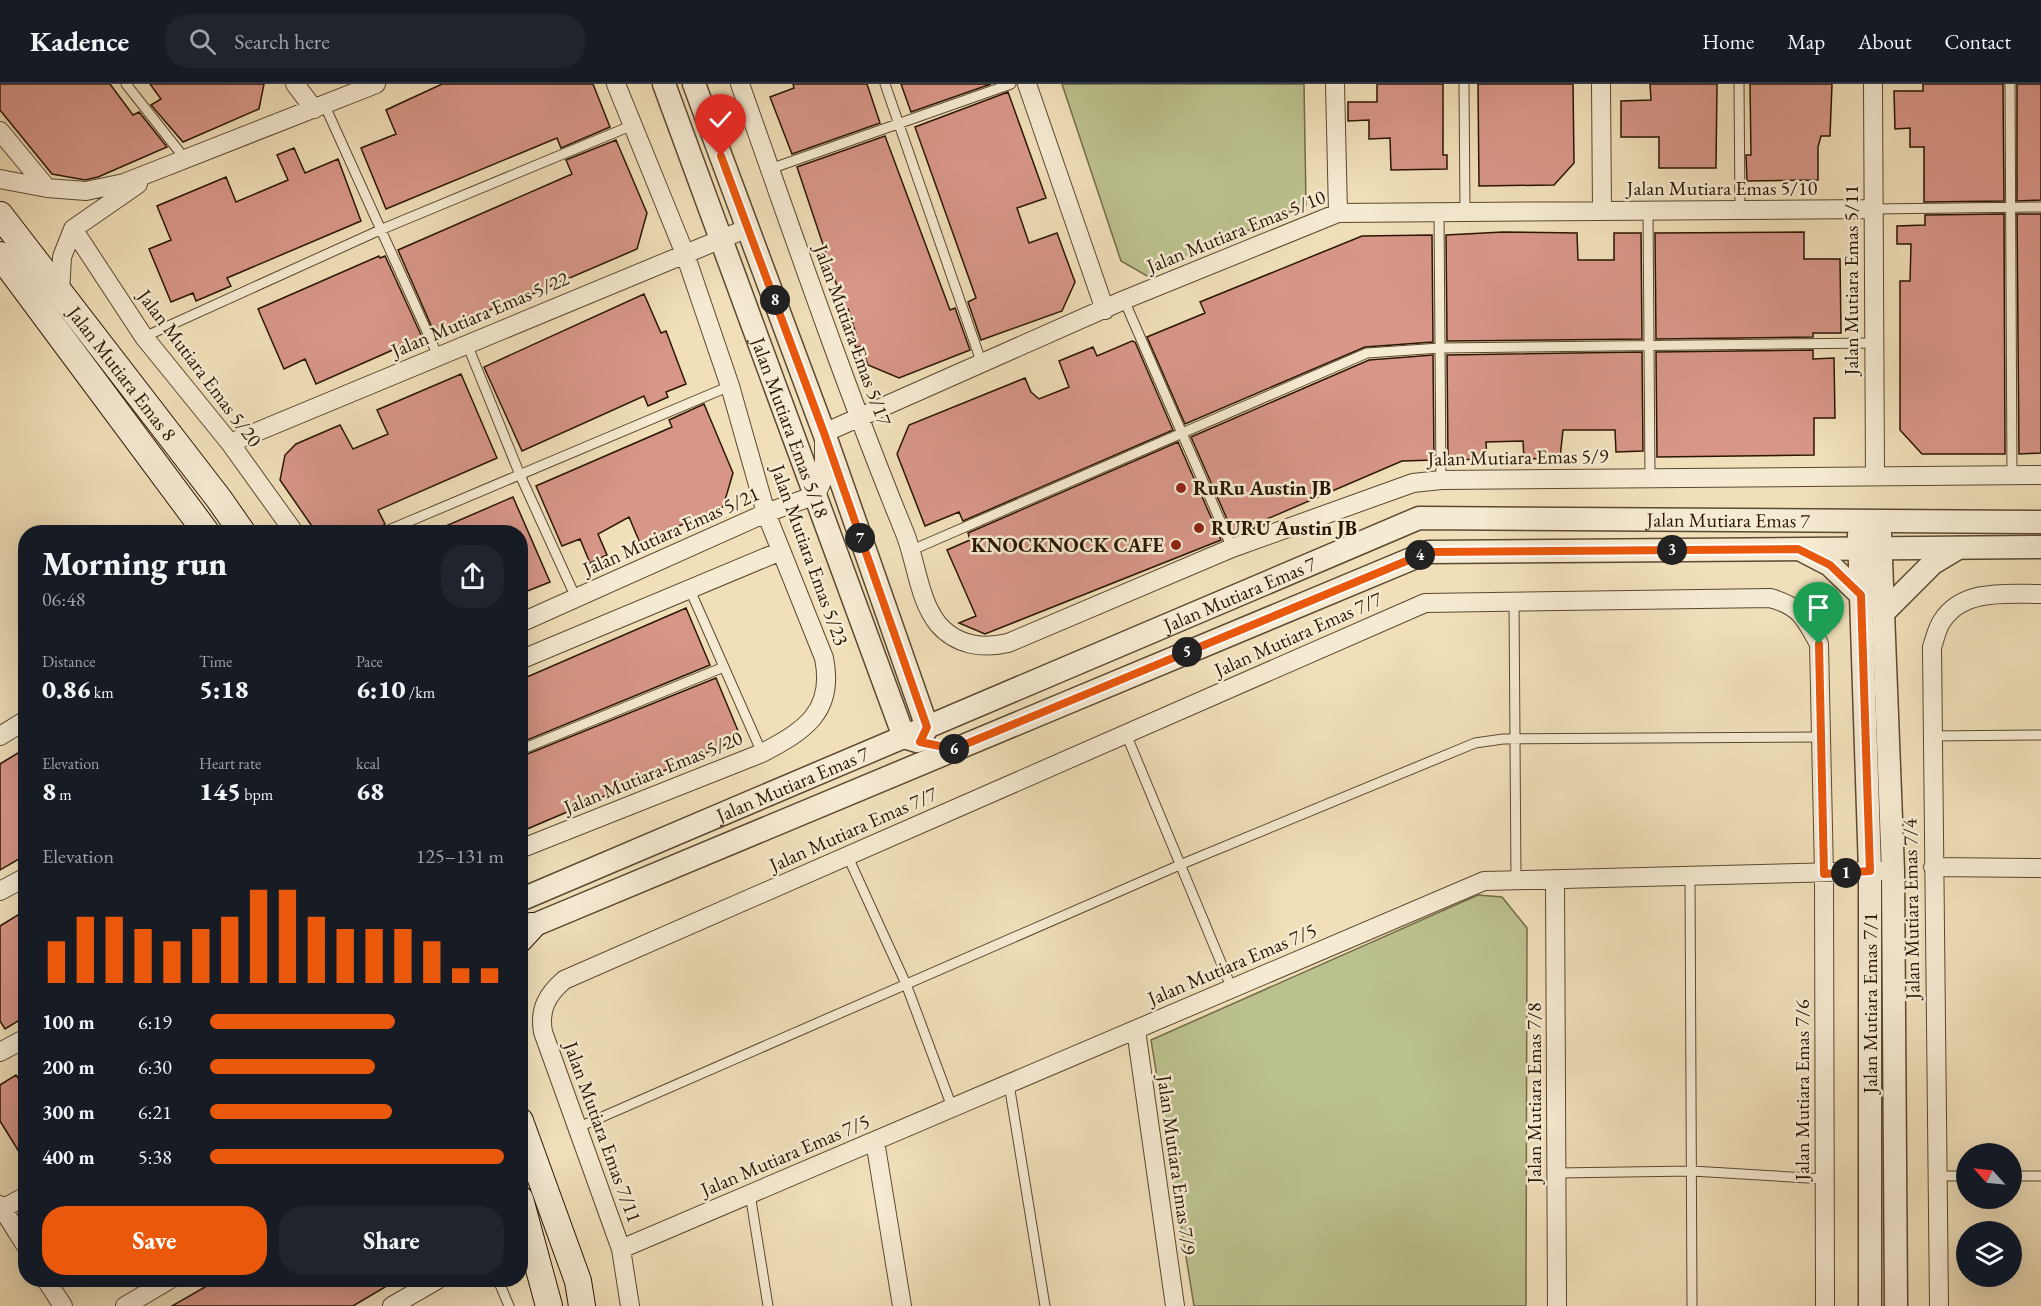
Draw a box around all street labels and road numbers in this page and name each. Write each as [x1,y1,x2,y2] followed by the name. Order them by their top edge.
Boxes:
[1625,175,1818,201] street label: Jalan Mutiara Emas 5/10
[1141,183,1330,279] street label: Jalan Mutiara Emas 5/10
[1838,185,1864,377] street label: Jalan Mutiara Emas 5/11
[808,239,898,429] street label: Jalan Mutiara Emas 5/17
[385,265,573,364] street label: Jalan Mutiara Emas 5/22
[131,282,268,452] street label: Jalan Mutiara Emas 5/20
[61,299,182,446] street label: Jalan Mutiara Emas 8
[744,332,835,522] street label: Jalan Mutiara Emas 5/18
[1425,442,1609,472] street label: Jalan Mutiara Emas 5/9
[765,459,855,649] street label: Jalan Mutiara Emas 5/23
[577,480,763,582] street label: Jalan Mutiara Emas 5/21
[1644,506,1810,534] street label: Jalan Mutiara Emas 7
[1158,550,1320,639] street label: Jalan Mutiara Emas 7
[1208,585,1386,683] street label: Jalan Mutiara Emas 7/7
[558,724,747,820] street label: Jalan Mutiara Emas 5/20
[710,740,873,829] street label: Jalan Mutiara Emas 7
[763,780,941,878] street label: Jalan Mutiara Emas 7/7
[1896,818,1926,1002] street label: Jalan Mutiara Emas 7/4
[1857,913,1883,1095] street label: Jalan Mutiara Emas 7/1
[1142,917,1320,1012] street label: Jalan Mutiara Emas 7/5
[1789,999,1815,1182] street label: Jalan Mutiara Emas 7/6
[1521,1003,1547,1185] street label: Jalan Mutiara Emas 7/8
[558,1036,648,1226] street label: Jalan Mutiara Emas 7/11
[1151,1072,1203,1257] street label: Jalan Mutiara Emas 7/9
[695,1108,873,1203] street label: Jalan Mutiara Emas 7/5

